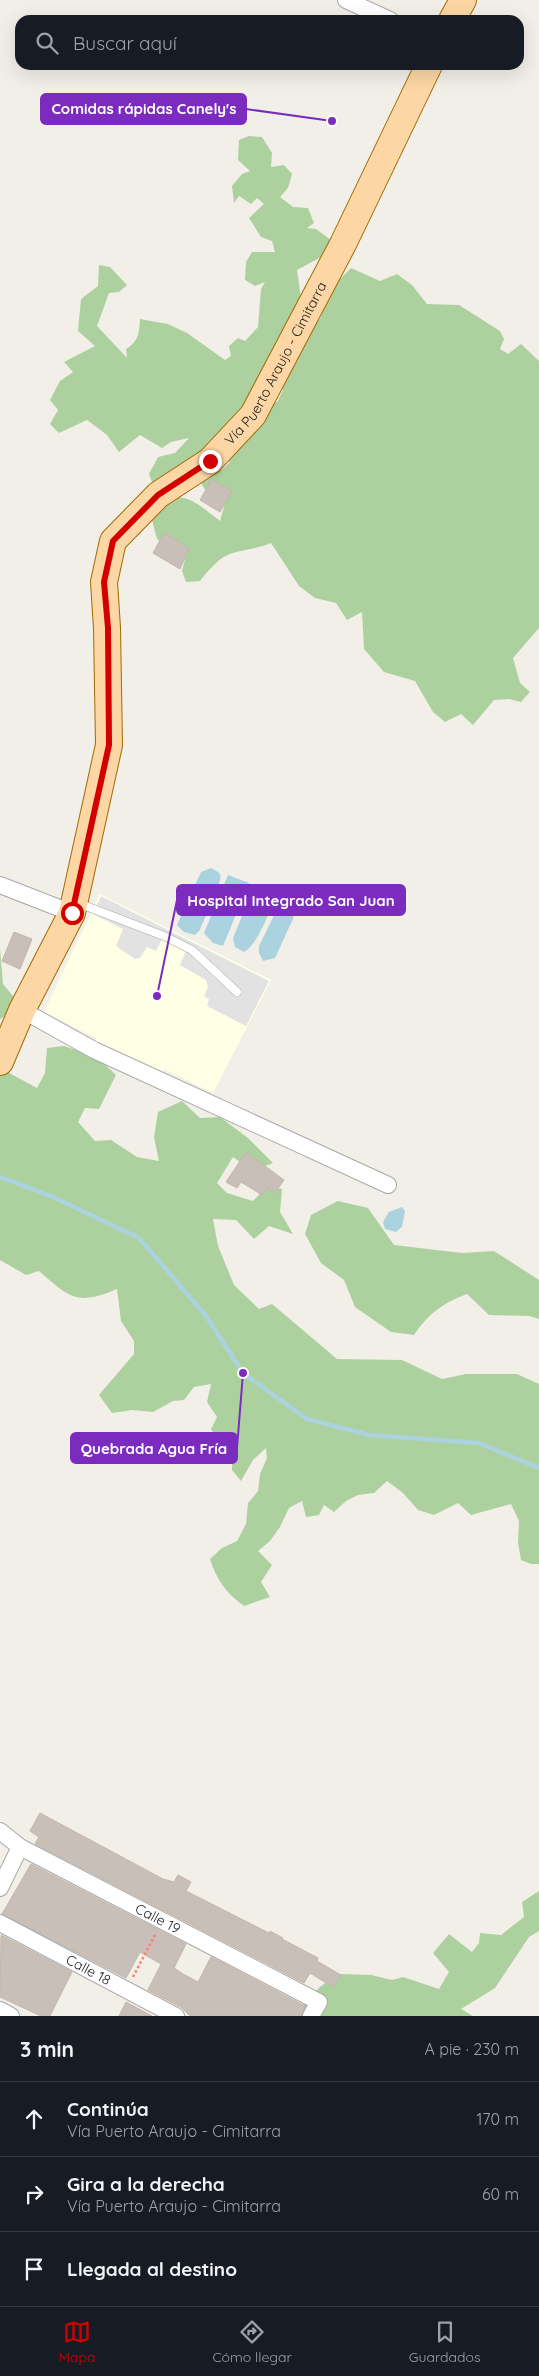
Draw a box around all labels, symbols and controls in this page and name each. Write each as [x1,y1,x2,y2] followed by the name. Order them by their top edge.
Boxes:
[15,15,524,70] search box
[33,29,61,57] icon: search
[73,31,177,55] text: Buscar aquí
[41,94,246,124] callout: Comidas rápidas Canely's
[51,99,237,118] text: Comidas rápidas Canely's
[221,278,331,449] street label: Vía Puerto Araujo - Cimitarra
[199,450,222,473] route end
[177,885,405,915] callout: Hospital Integrado San Juan
[187,891,395,910] text: Hospital Integrado San Juan
[61,902,84,925] route start
[71,1433,237,1463] callout: Quebrada Agua Fría
[81,1439,227,1458] text: Quebrada Agua Fría
[132,1899,184,1938] street label: Calle 19
[63,1950,114,1989] street label: Calle 18
[20,2036,74,2062] text: 3 min
[425,2039,519,2059] text: A pie · 230 m
[67,2097,149,2121] text: Continúa
[20,2105,48,2133] icon: ahead
[476,2109,519,2129] text: 170 m
[67,2121,281,2141] text: Vía Puerto Araujo - Cimitarra
[67,2172,225,2196] text: Gira a la derecha
[20,2180,48,2208] icon: right
[482,2184,519,2204] text: 60 m
[67,2196,281,2216] text: Vía Puerto Araujo - Cimitarra
[20,2255,48,2283] icon: arrive
[67,2257,237,2281] text: Llegada al destino
[58,2318,96,2366] tab: Mapa
[212,2318,292,2366] tab: Cómo llegar
[409,2318,480,2366] tab: Guardados

